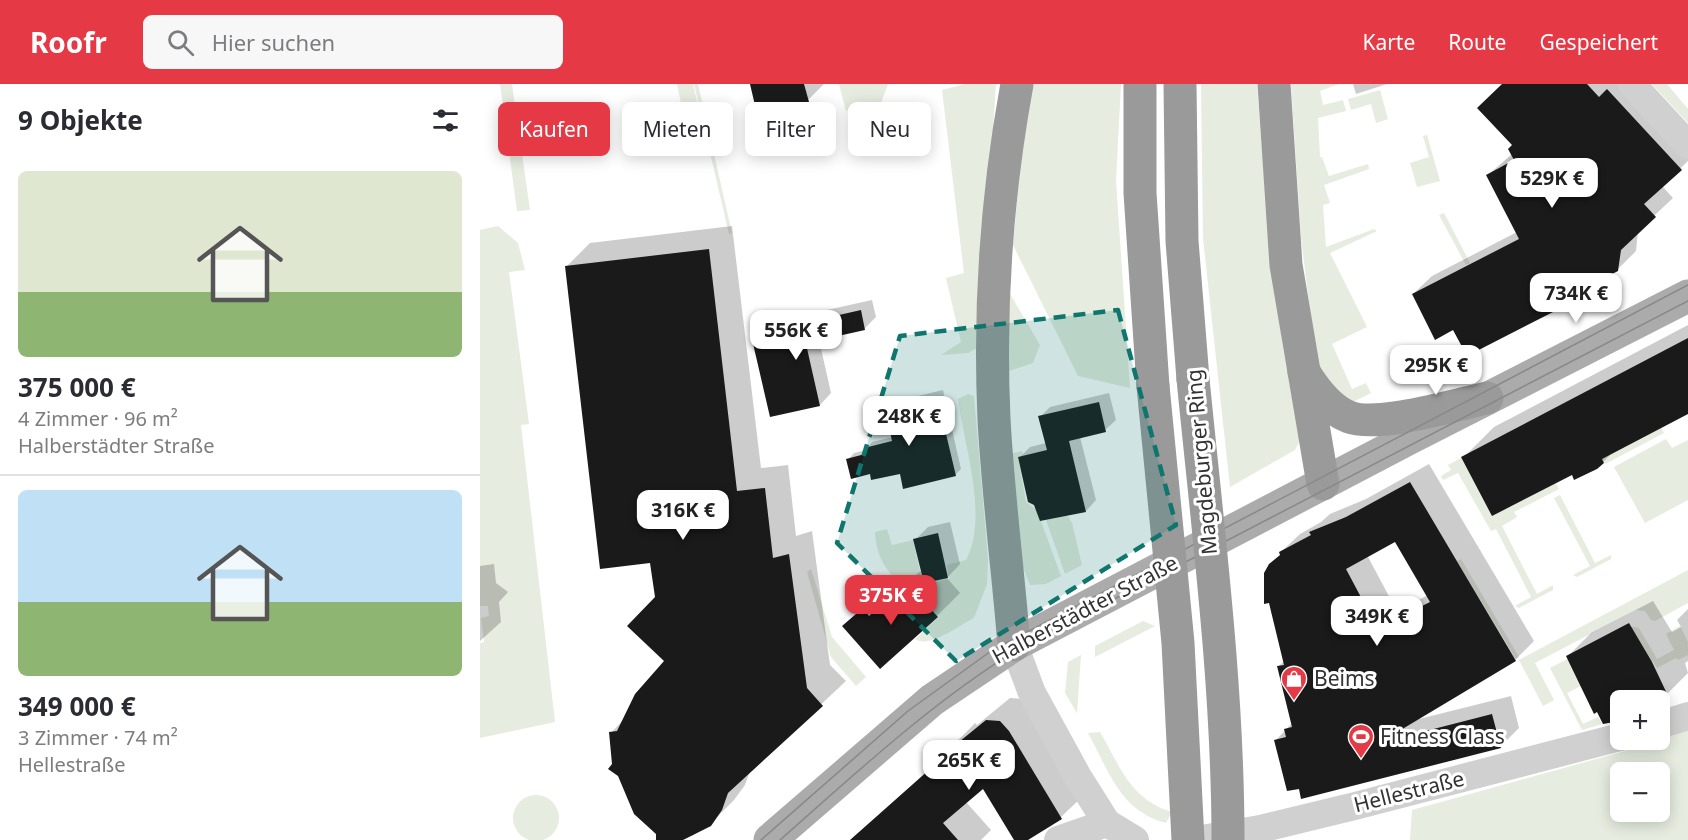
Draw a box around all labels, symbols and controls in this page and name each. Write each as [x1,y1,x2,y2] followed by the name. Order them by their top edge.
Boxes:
[143,15,563,69] search box
[30,23,107,61] text: Roofr
[164,26,197,59] icon: search
[212,27,335,57] text: Hier suchen
[1362,28,1415,56] text: Karte
[1448,28,1506,56] text: Route
[1539,28,1658,56] text: Gespeichert
[18,102,143,138] text: 9 Objekte
[498,102,610,156] chip: Kaufen
[622,102,733,156] chip: Mieten
[745,102,836,156] chip: Filter
[848,102,931,156] chip: Neu
[429,104,462,137] icon: filters
[1503,158,1601,209] pin: 529K €
[1520,164,1584,191] text: 529K €
[186,210,294,318] icon: home
[1527,273,1625,324] pin: 734K €
[1544,279,1608,306] text: 734K €
[747,310,845,361] pin: 556K €
[764,316,828,343] text: 556K €
[1387,345,1485,396] pin: 295K €
[1404,351,1468,378] text: 295K €
[1179,368,1223,556] street label: Magdeburger Ring
[18,369,136,405] text: 375 000 €
[860,396,958,447] pin: 248K €
[877,402,941,429] text: 248K €
[18,405,178,432] text: 4 Zimmer · 96 m²
[18,432,215,459] text: Halberstädter Straße
[634,490,732,541] pin: 316K €
[651,496,715,523] text: 316K €
[186,529,294,637] icon: home
[987,548,1182,670] street label: Halberstädter Straße
[842,575,940,626] pin: 375K €
[859,581,923,608] text: 375K €
[1328,596,1426,647] pin: 349K €
[1345,602,1409,629] text: 349K €
[1279,664,1309,702] shop icon: Beims
[1314,664,1375,692] place label: Beims
[18,688,136,724] text: 349 000 €
[1610,690,1670,822] map controls
[1610,690,1670,750] button: +
[1346,722,1376,760] sports icon: Fitness Class
[1380,722,1505,750] place label: Fitness Class
[18,724,178,751] text: 3 Zimmer · 74 m²
[920,740,1018,791] pin: 265K €
[937,746,1001,773] text: 265K €
[18,751,125,778] text: Hellestraße
[1610,762,1670,822] button: −
[1351,764,1467,818] street label: Hellestraße

